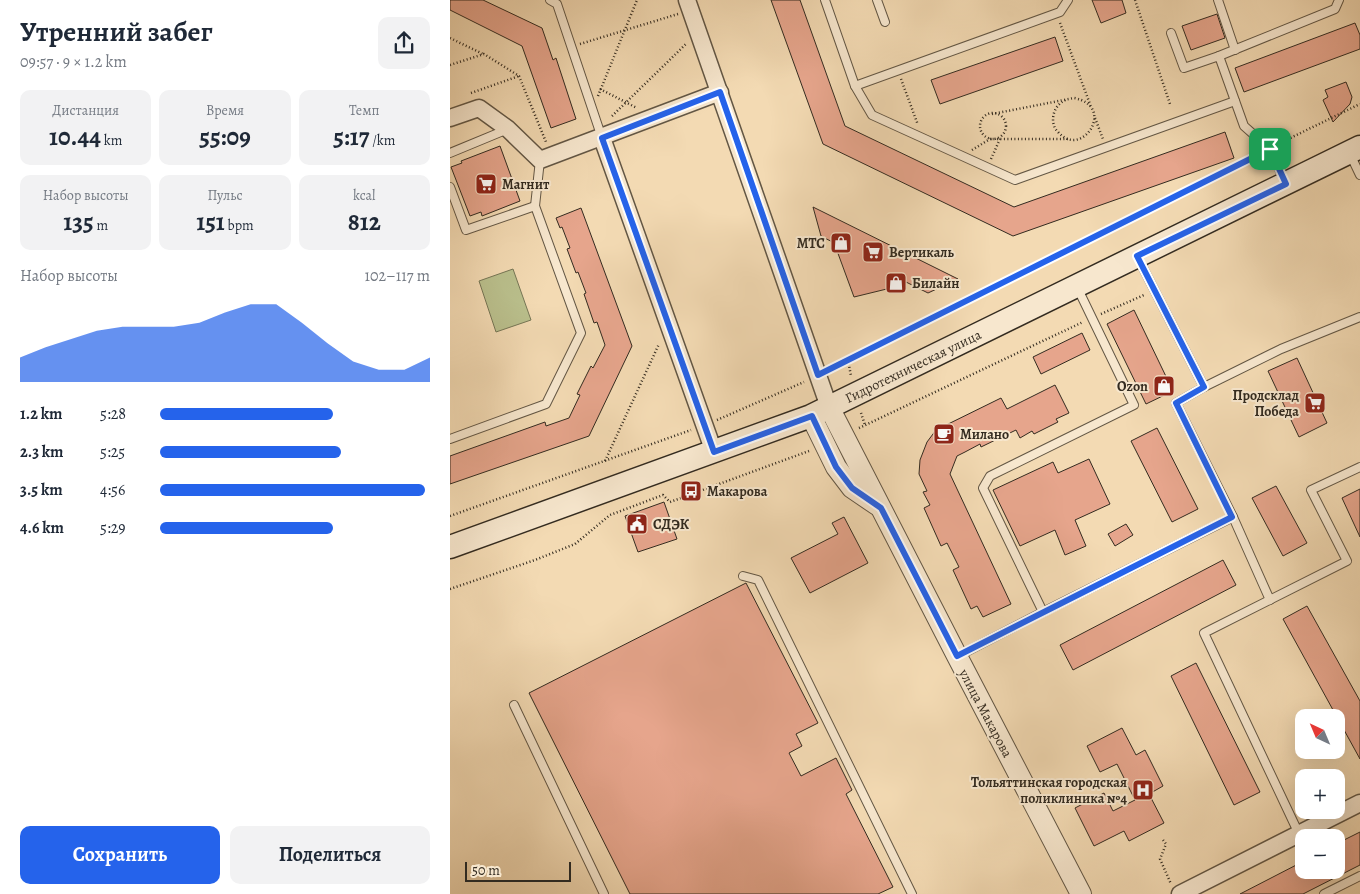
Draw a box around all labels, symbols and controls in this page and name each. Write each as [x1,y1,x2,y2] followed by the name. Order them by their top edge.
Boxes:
[20,13,213,51] text: Утренний забег
[378,17,430,69] button: share
[20,51,127,73] text: 09:57 · 9 × 1.2 km
[52,101,119,120] text: Дистанция
[206,101,244,120] text: Время
[349,101,380,120] text: Темп
[49,120,101,154] text: 10.44
[199,120,251,154] text: 55:09
[333,120,369,154] text: 5:17
[1249,128,1291,170] pin
[101,131,122,150] text: km
[369,131,395,150] text: /km
[1256,135,1284,163] icon: arrive
[474,172,498,196] supermarket icon: Магнит
[502,175,550,194] place label: Магнит
[43,186,129,205] text: Набор высоты
[207,186,242,205] text: Пульс
[353,186,376,205] text: kcal
[63,205,94,239] text: 135
[196,205,225,239] text: 151
[348,205,381,239] text: 812
[94,216,108,235] text: m
[225,216,254,235] text: bpm
[829,231,853,255] shop icon: МТС
[797,234,825,253] place label: МТС
[861,240,885,264] supermarket icon: Вертикаль
[889,243,955,262] place label: Вертикаль
[20,265,118,287] text: Набор высоты
[365,265,430,287] text: 102–117 m
[884,271,908,295] shop icon: Билайн
[912,274,959,293] place label: Билайн
[842,325,985,408] street label: Гидротехническая улица
[1152,374,1176,398] shop icon: Ozon
[1117,377,1148,396] place label: Ozon
[1233,386,1299,421] place label: Продсклад Победа
[1303,391,1327,415] supermarket icon: Продсклад Победа
[20,403,62,425] text: 1.2 km
[100,403,126,425] text: 5:28
[932,422,956,446] cafe icon: Милано
[960,425,1009,444] place label: Милано
[20,441,63,463] text: 2.3 km
[100,441,125,463] text: 5:25
[20,479,63,501] text: 3.5 km
[100,479,125,501] text: 4:56
[679,479,703,503] bus stop icon: Макарова
[707,482,768,501] place label: Макарова
[625,512,649,536] public building icon: СДЭК
[653,515,690,534] place label: СДЭК
[20,517,64,539] text: 4.6 km
[100,517,126,539] text: 5:29
[954,665,1017,761] street label: улица Макарова
[1295,709,1345,759] north arrow
[1295,709,1345,879] map controls
[1295,769,1345,819] button: +
[971,773,1127,808] place label: Тольяттинская городская поликлиника №4
[1131,778,1155,802] hospital icon: Тольяттинская городская поликлиника №4
[20,826,220,884] button: Сохранить
[230,826,430,884] button: Поделиться
[1295,829,1345,879] button: −
[465,859,571,882] scale bar
[472,861,500,880] text: 50 m

